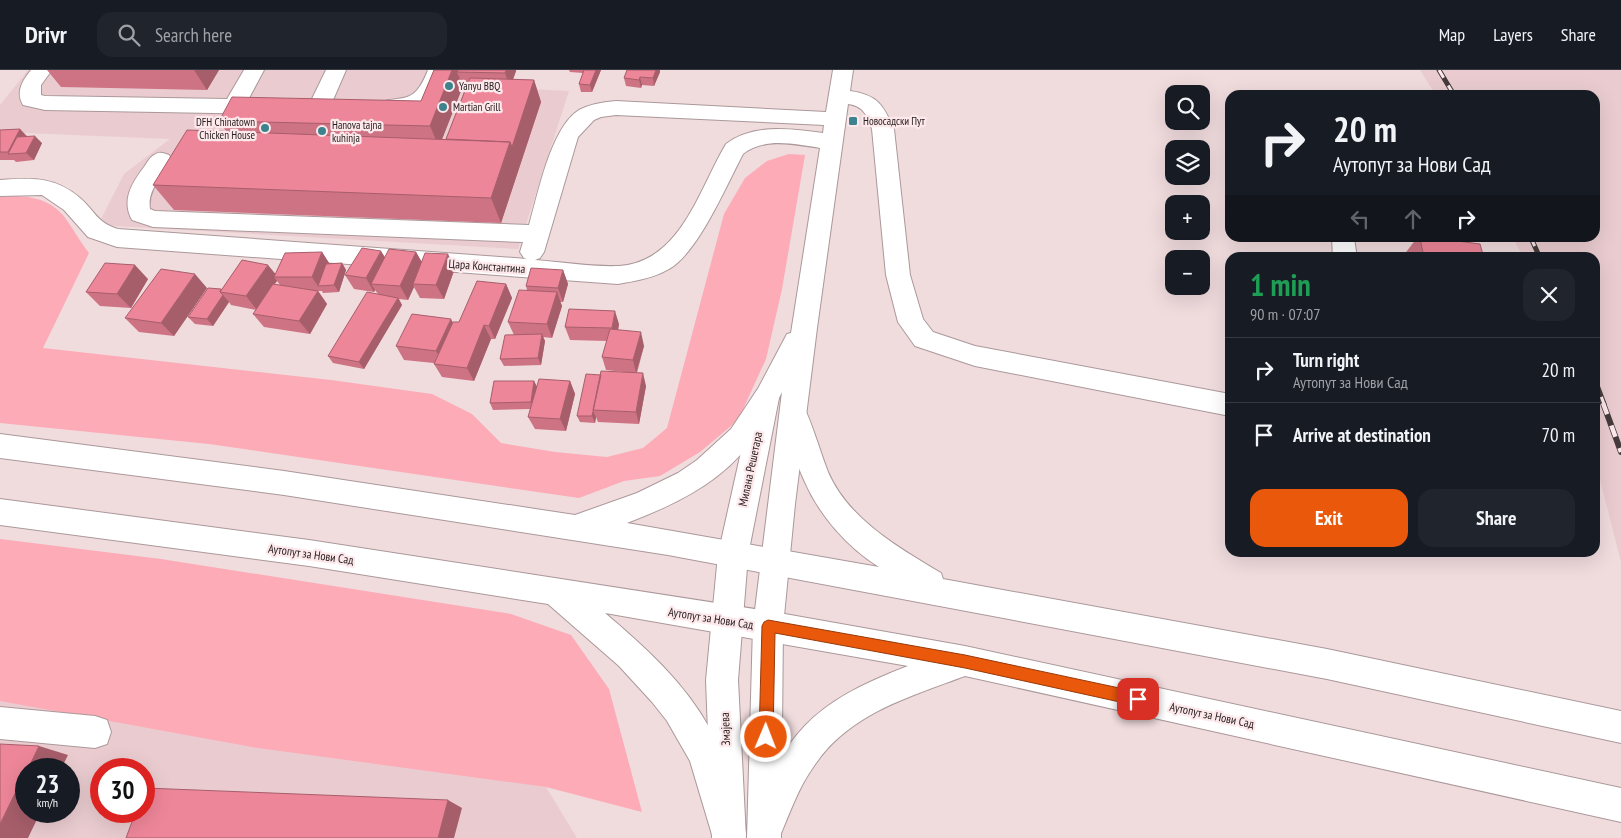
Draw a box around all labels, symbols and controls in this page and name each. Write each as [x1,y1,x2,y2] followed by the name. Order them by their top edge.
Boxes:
[97,12,447,57] search box
[25,19,67,50] text: Drivr
[115,21,143,49] icon: search
[155,23,232,47] text: Search here
[1439,23,1465,46] text: Map
[1493,23,1533,46] text: Layers
[1561,23,1596,46] text: Share
[459,79,501,93] place label: Yanyu BBQ
[443,80,455,92] marker: Yanyu BBQ
[1165,85,1210,295] map controls
[1165,85,1210,130] button: search
[453,100,501,114] place label: Martian Grill
[437,101,449,113] marker: Martian Grill
[1333,106,1397,152] text: 20 m
[1250,110,1315,175] icon: right
[863,114,925,128] place label: Новосадски Пут
[196,115,255,142] place label: DFH Chinatown Chicken House
[847,115,859,127] marker: Новосадски Пут
[332,118,382,145] place label: Hanova tajna kuhinja
[259,122,271,134] marker: DFH Chinatown Chicken House
[316,125,328,137] marker: Hanova tajna kuhinja
[1165,140,1210,185] button: layers
[1333,150,1491,178] text: Аутопут за Нови Сад
[1165,195,1210,240] button: +
[1346,205,1374,233] icon: left
[1399,205,1427,233] icon: ahead
[1452,205,1480,233] icon: right
[1165,250,1210,295] button: −
[448,256,526,276] street label: Цара Константина
[1250,265,1311,304] text: 1 min
[1523,269,1575,321] button: close
[1250,304,1321,324] text: 90 m · 07:07
[1293,348,1359,372] text: Turn right
[1250,356,1278,384] icon: right
[1542,358,1575,382] text: 20 m
[1293,372,1408,392] text: Аутопут за Нови Сад
[1250,421,1278,449] icon: arrive
[1293,423,1431,447] text: Arrive at destination
[1542,423,1575,447] text: 70 m
[735,430,765,508] street label: Милана Решетара
[1250,489,1408,547] button: Exit
[1418,489,1575,547] button: Share
[267,541,355,568] street label: Аутопут за Нови Сад
[667,604,755,632] street label: Аутопут за Нови Сад
[1117,678,1159,720] pin
[1124,685,1152,713] icon: arrive
[1168,699,1256,731] street label: Аутопут за Нови Сад
[739,710,791,762] position arrow
[717,712,733,746] street label: Змајева
[90,758,155,823] speed limit sign: 30
[36,768,59,800] text: 23
[37,795,58,810] text: km/h

